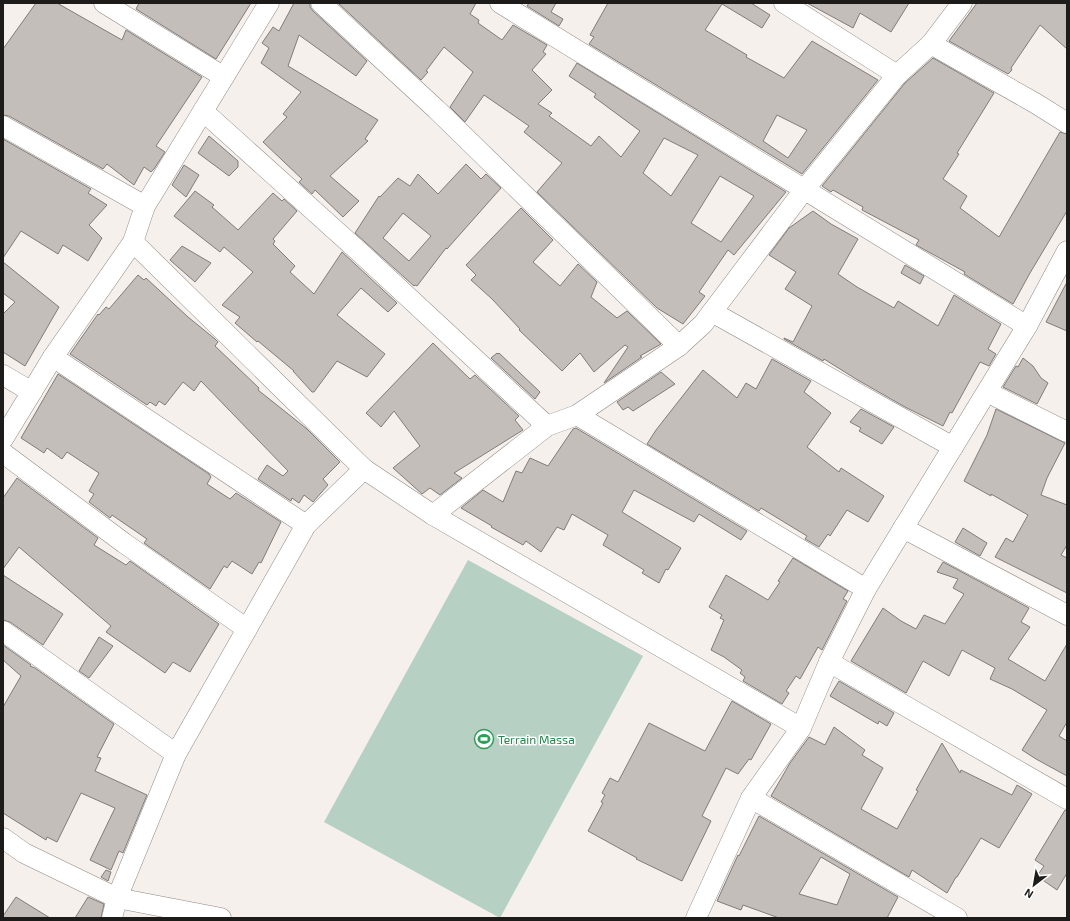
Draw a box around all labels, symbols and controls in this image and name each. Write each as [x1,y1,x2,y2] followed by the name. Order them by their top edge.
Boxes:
[473,728,495,750] sports icon: Terrain Massa
[498,732,575,746] place label: Terrain Massa
[1014,865,1054,905] north arrow
[1022,886,1035,902] text: N

